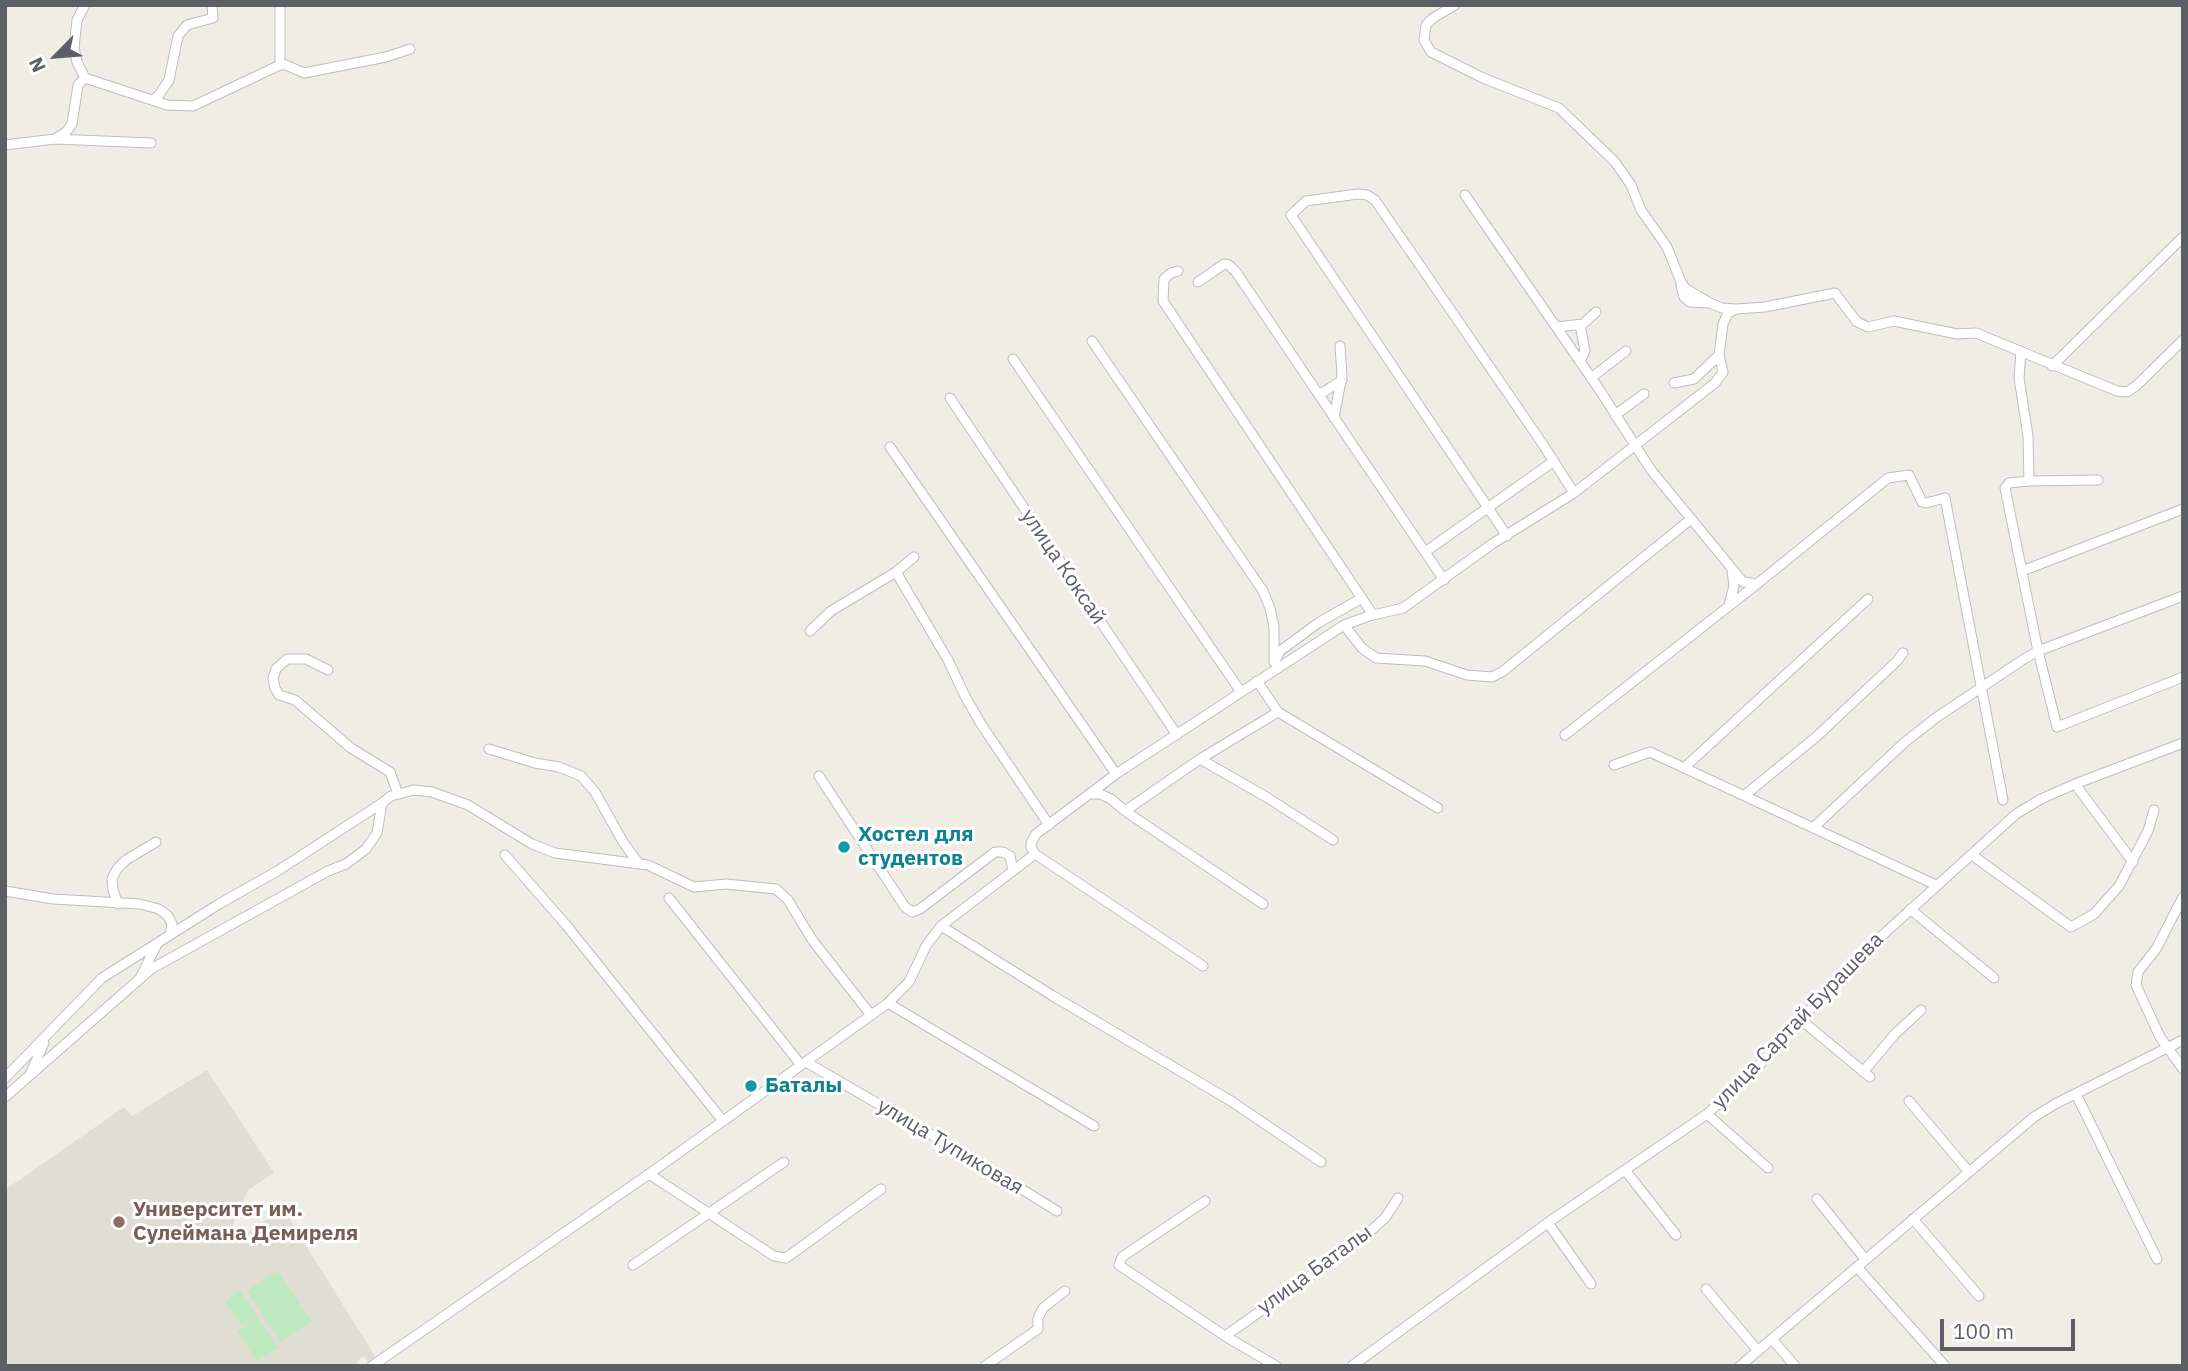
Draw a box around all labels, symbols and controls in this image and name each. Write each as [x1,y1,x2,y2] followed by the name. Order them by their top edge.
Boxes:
[21,21,91,91] north arrow
[23,54,51,76] text: N
[1015,505,1111,629] street label: улица Коксай
[858,822,974,872] place label: Хостел для студентов
[836,839,852,855] marker: Хостел для студентов
[1707,928,1889,1114] street label: улица Сартай Бурашева
[765,1073,842,1099] place label: Баталы
[743,1078,759,1094] marker: Баталы
[872,1093,1028,1201] street label: улица Тупиковая
[133,1197,358,1247] place label: Университет им. Сулеймана Демиреля
[111,1214,127,1230] marker: Университет им. Сулеймана Демиреля
[1253,1220,1377,1320] street label: улица Баталы
[1943,1304,2078,1348] scale bar
[1953,1317,2014,1345] text: 100 m

